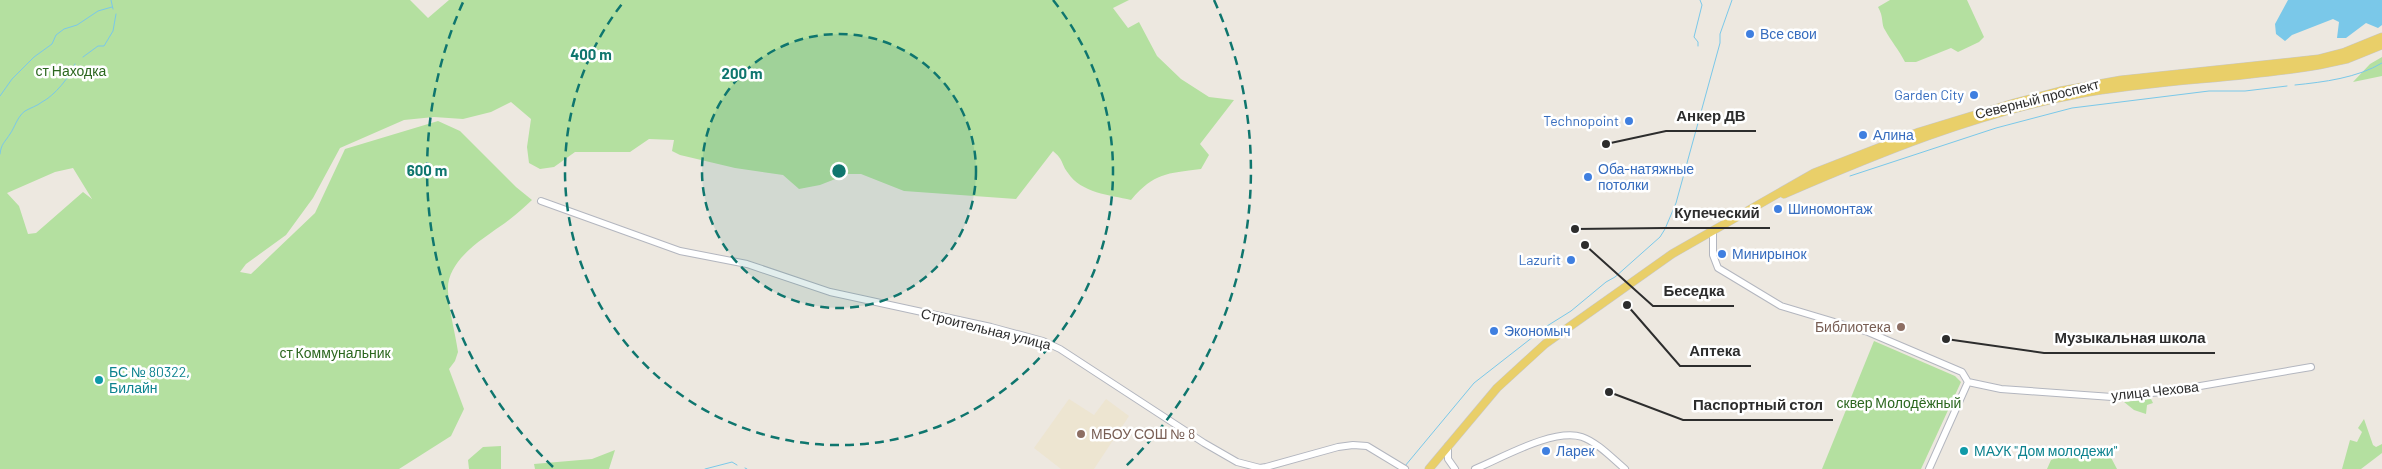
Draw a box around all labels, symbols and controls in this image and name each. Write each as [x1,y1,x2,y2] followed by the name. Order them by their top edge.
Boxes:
[1760,25,1817,42] place label: Все свои
[1744,28,1756,40] marker: Все свои
[570,45,612,63] text: 400 m
[36,62,107,79] park label: ст Находка
[721,64,763,82] text: 200 m
[1973,75,2101,122] street label: Северный проспект
[1894,86,1965,103] place label: Garden City
[1968,89,1980,101] marker: Garden City
[1666,101,1756,131] callout: Анкер ДВ
[1676,106,1746,124] text: Анкер ДВ
[1543,112,1619,129] place label: Technopoint
[1623,115,1635,127] marker: Technopoint
[1873,126,1914,143] place label: Алина
[1857,129,1869,141] marker: Алина
[1598,160,1694,193] place label: Оба-натяжные потолки
[407,161,447,179] text: 600 m
[830,162,848,180] centre of rings
[1582,171,1594,183] marker: Оба-натяжные потолки
[1665,198,1770,228] callout: Купеческий
[1788,200,1873,217] place label: Шиномонтаж
[1674,203,1760,221] text: Купеческий
[1772,203,1784,215] marker: Шиномонтаж
[1732,245,1807,262] place label: Минирынок
[1716,248,1728,260] marker: Минирынок
[1518,251,1561,268] place label: Lazurit
[1565,254,1577,266] marker: Lazurit
[1653,276,1734,306] callout: Беседка
[1664,281,1725,299] text: Беседка
[919,304,1053,353] street label: Строительная улица
[1815,318,1891,335] place label: Библиотека
[1895,321,1907,333] marker: Библиотека
[1504,322,1571,339] place label: Экономыч
[2044,323,2215,353] callout: Музыкальная школа
[1488,325,1500,337] marker: Экономыч
[2054,328,2206,346] text: Музыкальная школа
[1680,336,1751,366] callout: Аптека
[1689,341,1741,359] text: Аптека
[279,344,391,361] park label: ст Коммунальник
[109,363,190,396] place label: БС № 80322, Билайн
[93,374,105,386] marker: БС № 80322, Билайн
[2110,377,2200,404] street label: улица Чехова
[1683,390,1833,420] callout: Паспортный стол
[1837,394,1961,411] park label: сквер Молодёжный
[1693,395,1823,413] text: Паспортный стол
[1091,425,1195,442] place label: МБОУ СОШ № 8
[1075,428,1087,440] marker: МБОУ СОШ № 8
[1556,442,1596,459] place label: Ларек
[1974,442,2118,459] place label: МАУК "Дом молодежи"
[1540,445,1552,457] marker: Ларек
[1958,445,1970,457] marker: МАУК "Дом молодежи"

